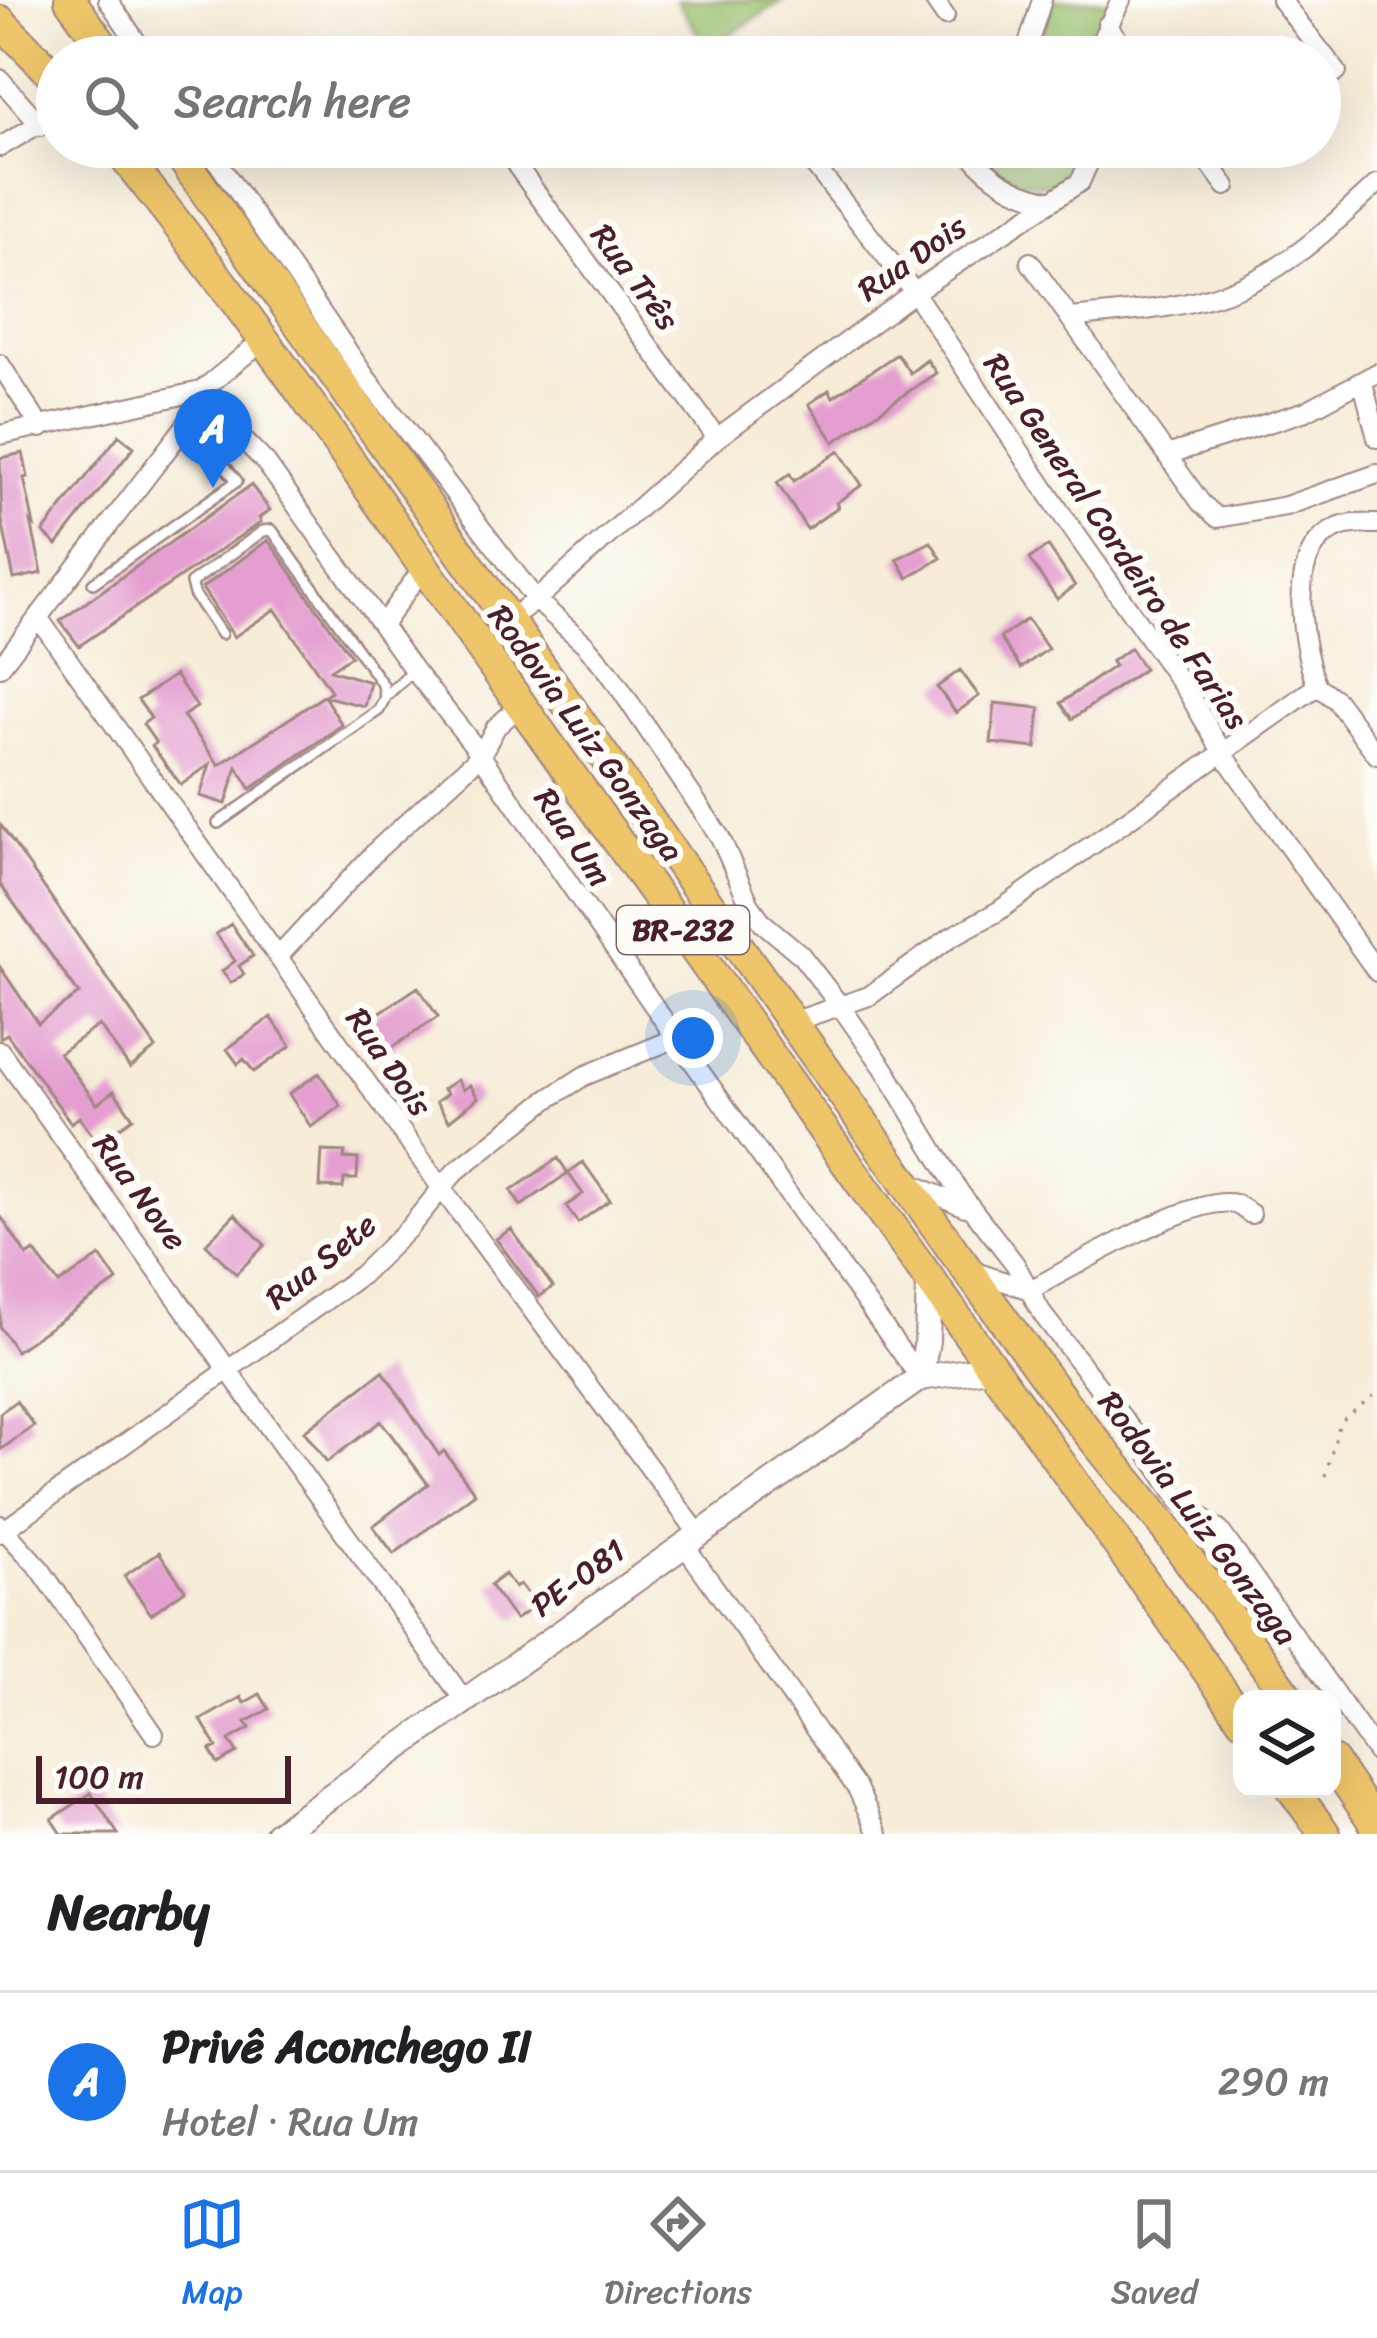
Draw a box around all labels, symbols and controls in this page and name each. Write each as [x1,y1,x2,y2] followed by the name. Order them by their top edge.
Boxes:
[36,36,1341,168] search box
[174,62,411,142] text: Search here
[78,69,144,135] icon: search
[845,198,980,317] street label: Rua Dois
[575,210,696,344] street label: Rua Três
[968,340,1265,742] street label: Rua General Cordeiro de Farias
[174,389,252,488] pin: A
[472,592,700,875] street label: Rodovia Luiz Gonzaga
[518,775,628,899] street label: Rua Um
[617,906,749,954] road number: BR-232
[330,995,449,1130] street label: Rua Dois
[663,1008,723,1068] your location
[77,1120,203,1264] street label: Rua Nove
[252,1197,390,1325] street label: Rua Sete
[1082,1378,1314,1659] street label: Rodovia Luiz Gonzaga
[518,1523,638,1633] street label: PE-081
[1233,1690,1341,1798] map controls
[1233,1690,1341,1798] button: layers
[54,1748,144,1806] text: 100 m
[36,1750,291,1803] scale bar
[48,1867,209,1957] text: Nearby
[162,2007,532,2087] text: Privê Aconchego II
[74,2047,100,2116] text: A
[1218,2047,1329,2116] text: 290 m
[162,2087,418,2156] text: Hotel · Rua Um
[179,2191,245,2321] tab: Map
[604,2191,752,2321] tab: Directions
[1111,2191,1198,2321] tab: Saved

